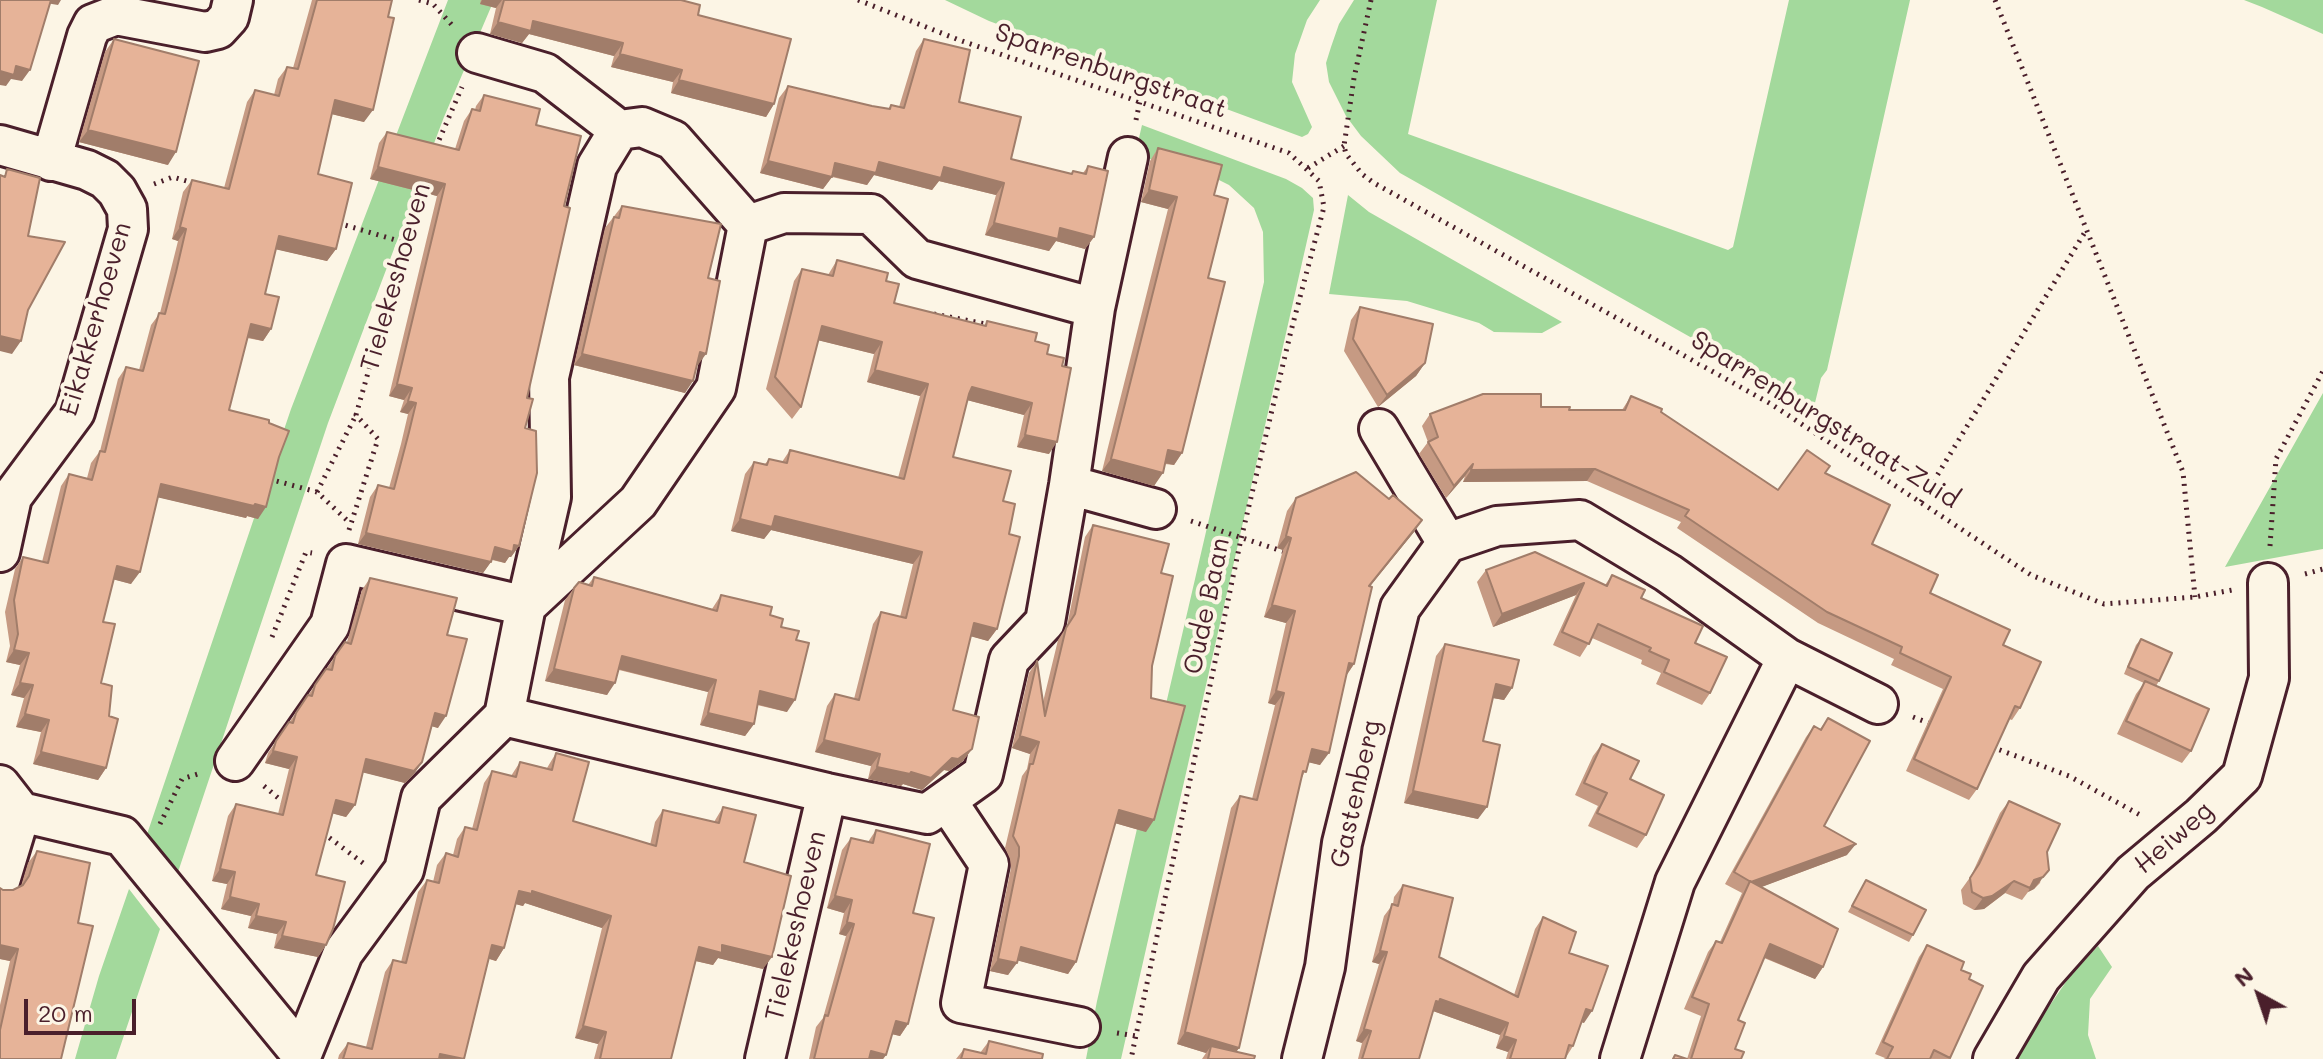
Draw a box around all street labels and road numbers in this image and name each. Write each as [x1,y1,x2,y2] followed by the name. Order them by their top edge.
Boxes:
[991,17,1231,125] street label: Sparrenburgstraat
[354,179,438,375] street label: Tielekeshoeven
[53,219,139,419] street label: Eikakkerhoeven
[1685,325,1965,515] street label: Sparrenburgstraat-Zuid
[1177,535,1237,677] street label: Oude Baan
[1324,717,1388,871] street label: Gastenberg
[2128,795,2220,881] street label: Heiweg
[759,828,833,1024] street label: Tielekeshoeven

